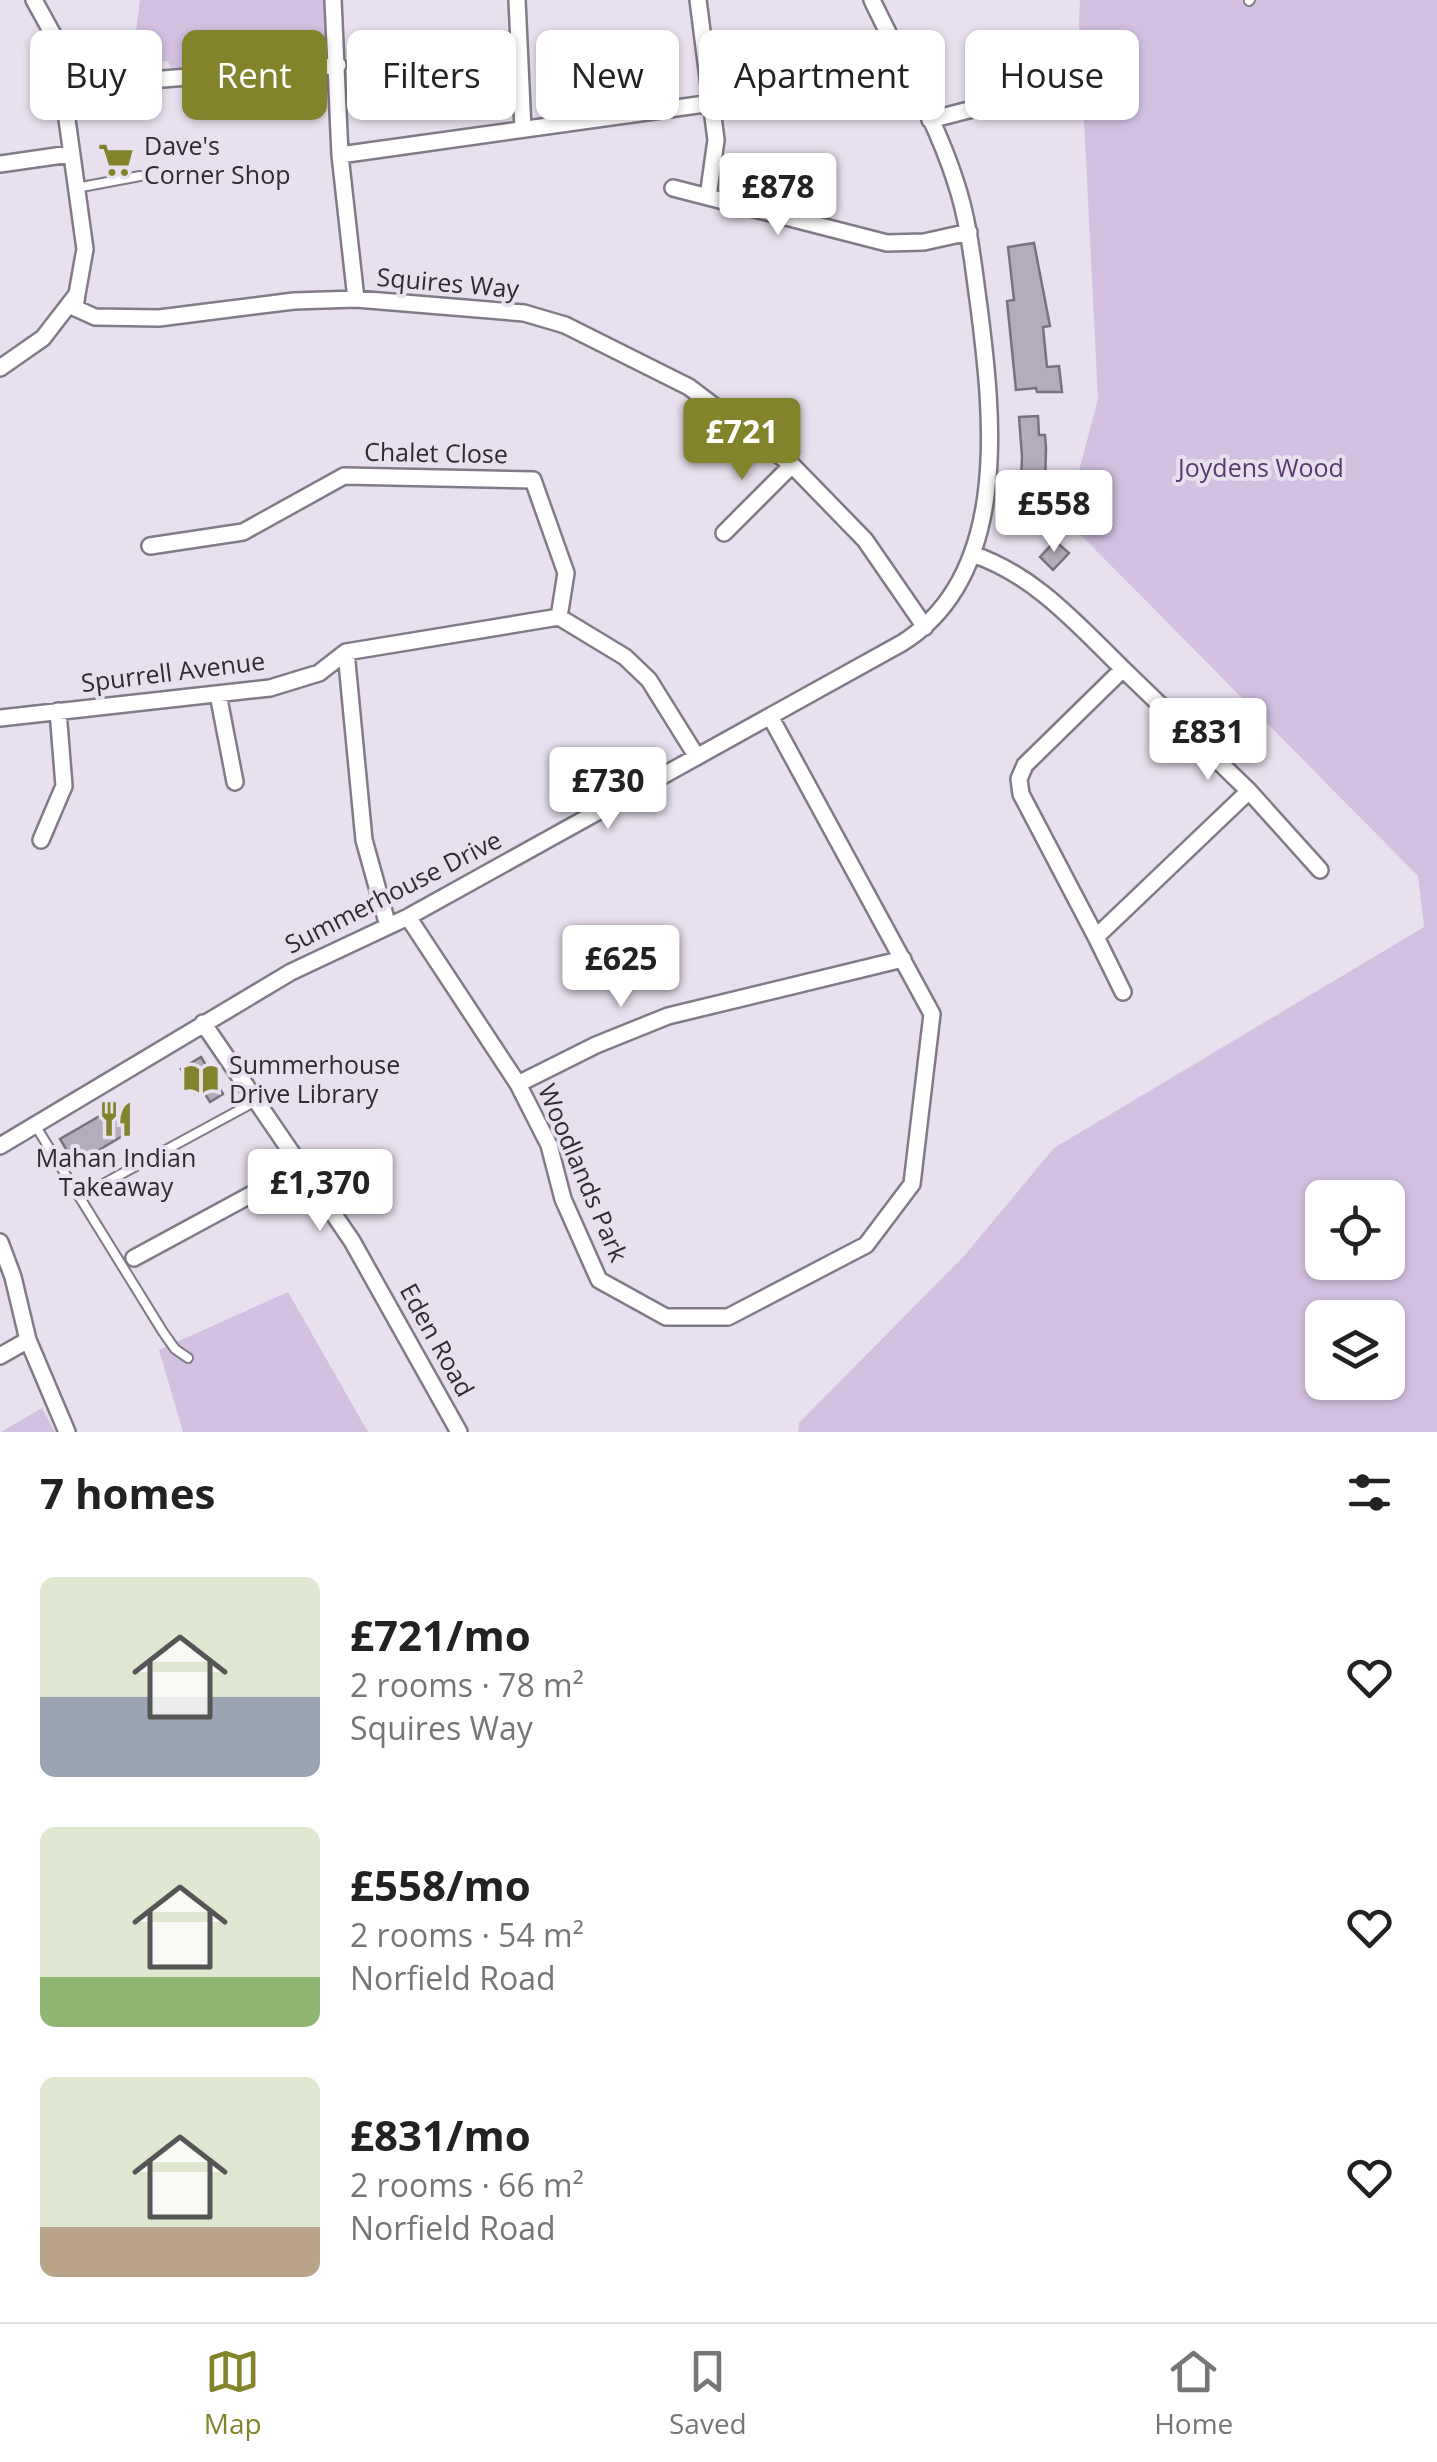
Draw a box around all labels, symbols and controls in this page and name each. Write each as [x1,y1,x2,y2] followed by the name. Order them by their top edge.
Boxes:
[30,30,162,120] chip: Buy
[182,30,327,120] chip: Rent
[347,30,516,120] chip: Filters
[536,30,679,120] chip: New
[699,30,945,120] chip: Apartment
[965,30,1139,120] chip: House
[144,128,290,191] place label: Dave's Corner Shop
[97,141,135,179] supermarket icon: Dave's Corner Shop
[719,153,837,238] pin: £878
[741,164,815,207] text: £878
[375,259,521,305] street label: Squires Way
[683,398,801,483] pin: £721
[705,409,779,452] text: £721
[364,434,508,470] street label: Chalet Close
[1176,450,1344,484] park label: Joydens Wood
[995,470,1113,555] pin: £558
[1017,481,1091,524] text: £558
[79,643,267,699] street label: Spurrell Avenue
[1149,698,1267,783] pin: £831
[1171,709,1245,752] text: £831
[549,747,667,832] pin: £730
[571,758,645,801] text: £730
[278,822,507,960] street label: Summerhouse Drive
[562,925,680,1010] pin: £625
[584,936,658,979] text: £625
[229,1047,400,1110] place label: Summerhouse Drive Library
[182,1060,220,1098] library icon: Summerhouse Drive Library
[531,1079,637,1267] street label: Woodlands Park
[97,1100,135,1138] restaurant icon: Mahan Indian Takeaway
[36,1140,196,1203] place label: Mahan Indian Takeaway
[239,1149,401,1234] pin: £1,370
[270,1160,370,1203] text: £1,370
[1305,1180,1405,1400] map controls
[1305,1180,1405,1280] button: locate
[393,1277,483,1402] street label: Eden Road
[1305,1300,1405,1400] button: layers
[40,1464,215,1521] text: 7 homes
[1342,1465,1397,1520] icon: filters
[350,1606,531,1663] text: £721/mo
[120,1617,240,1737] icon: home
[1342,1650,1397,1705] icon: heart
[350,1663,584,1706] text: 2 rooms · 78 m²
[350,1706,533,1749] text: Squires Way
[350,1856,531,1913] text: £558/mo
[120,1867,240,1987] icon: home
[1342,1900,1397,1955] icon: heart
[350,1913,584,1956] text: 2 rooms · 54 m²
[350,1956,556,1999] text: Norfield Road
[350,2106,531,2163] text: £831/mo
[120,2117,240,2237] icon: home
[1342,2150,1397,2205] icon: heart
[350,2163,584,2206] text: 2 rooms · 66 m²
[350,2206,556,2249] text: Norfield Road
[204,2344,262,2442] tab: Map
[669,2344,747,2442] tab: Saved
[1154,2344,1233,2442] tab: Home

